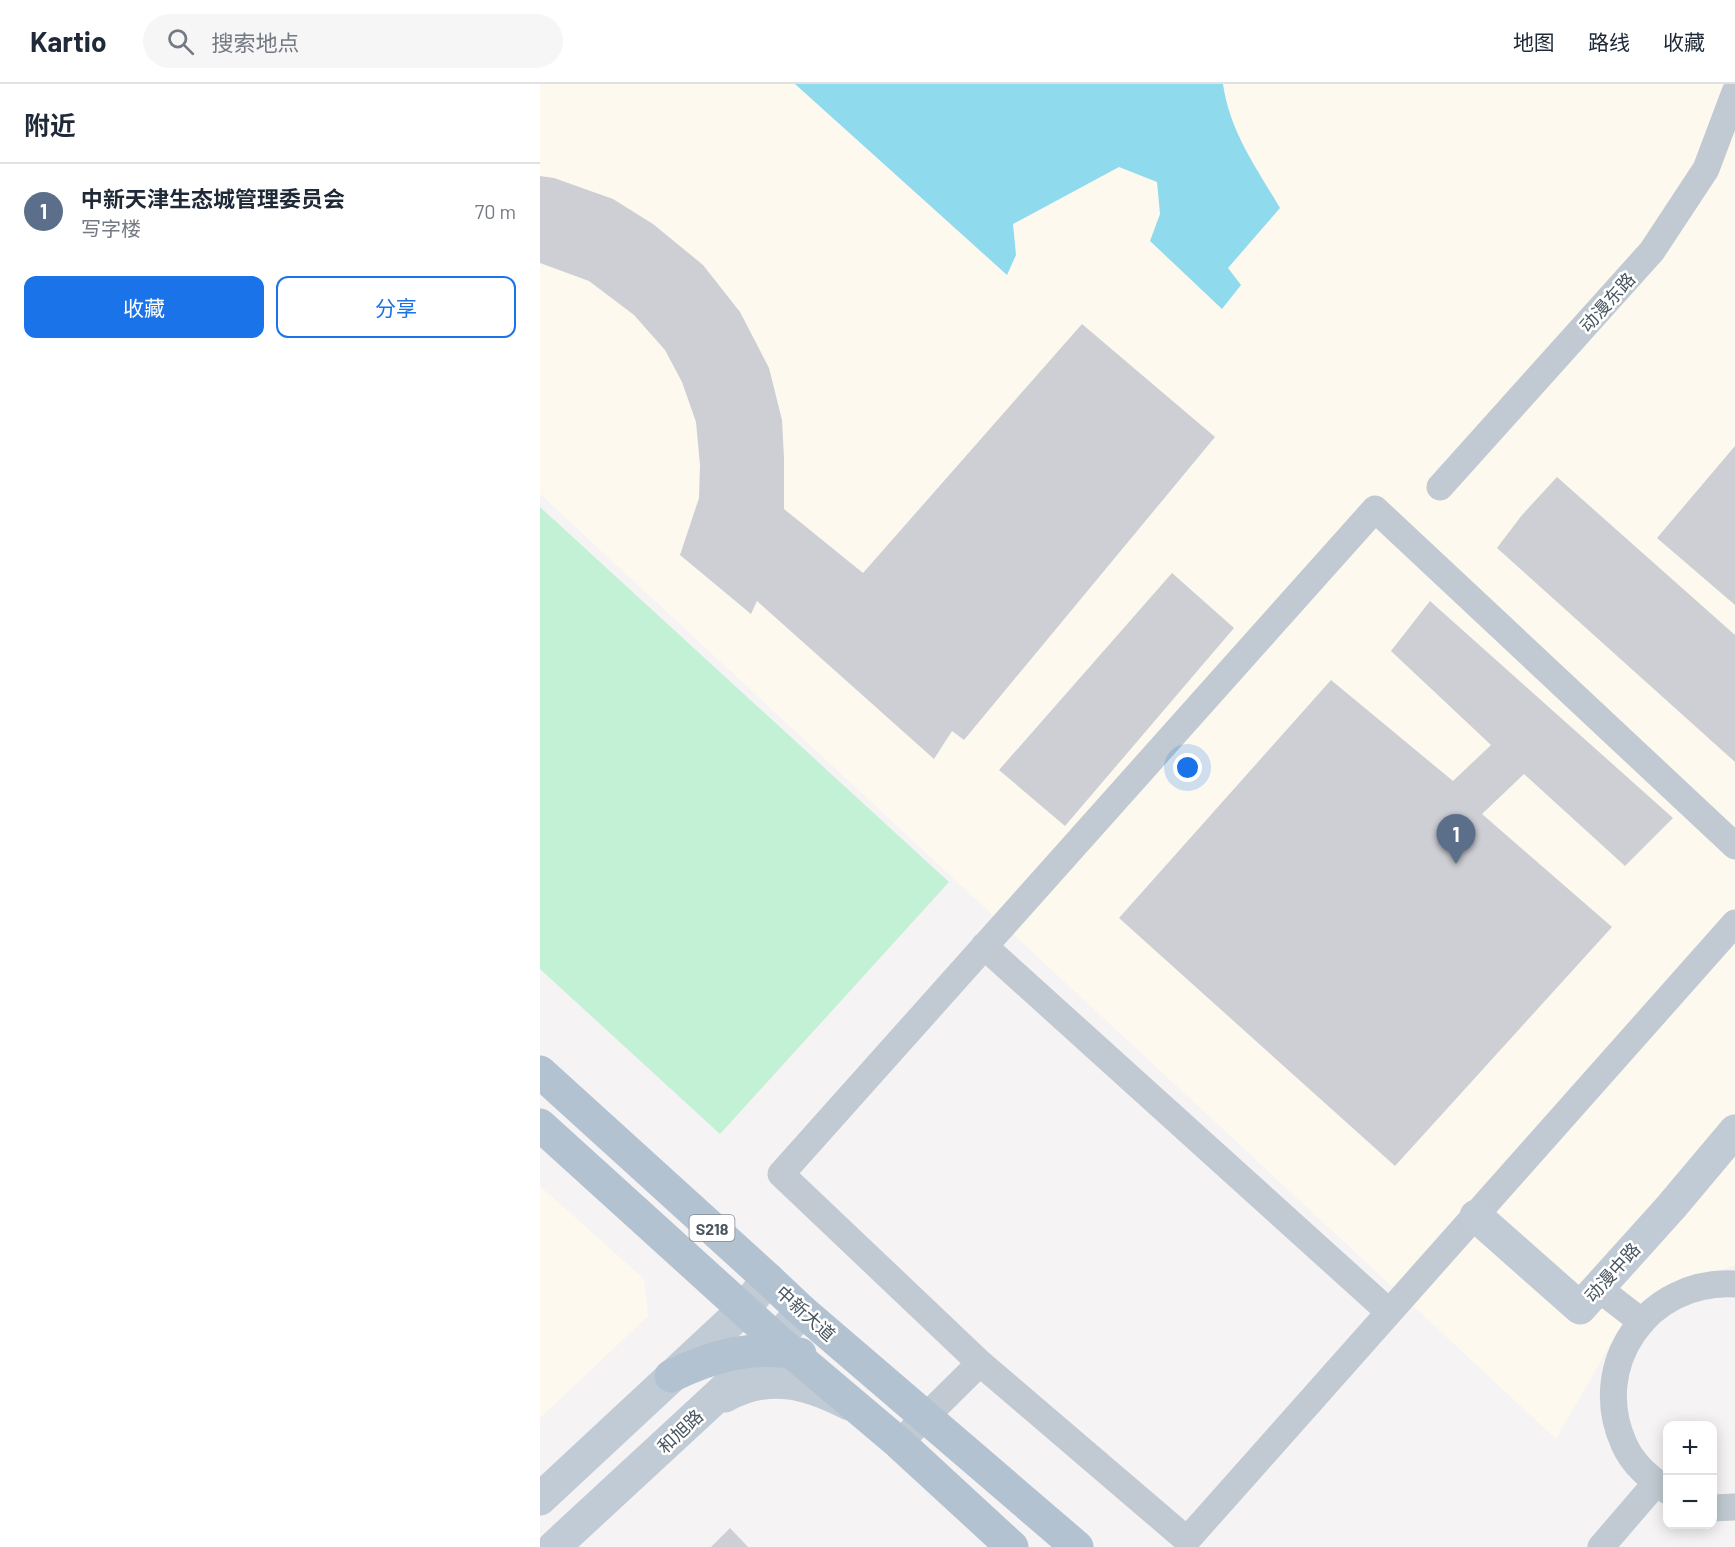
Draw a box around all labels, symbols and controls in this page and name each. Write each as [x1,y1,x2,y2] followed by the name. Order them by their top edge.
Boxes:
[143,14,563,68] search box
[30,24,107,58] text: Kartio
[164,25,197,58] icon: search
[212,29,300,55] text: 搜索地点
[1513,29,1555,54] text: 地图
[1588,29,1630,54] text: 路线
[1663,29,1705,54] text: 收藏
[24,109,76,140] text: 附近
[81,185,345,211] text: 中新天津生态城管理委员会
[40,199,47,223] text: 1
[475,199,516,223] text: 70 m
[81,216,141,240] text: 写字楼
[1575,268,1639,336] street label: 动漫东路
[24,276,264,338] button: 收藏
[276,276,516,338] button: 分享
[1173,753,1202,782] your location
[1436,814,1476,864] pin: 1
[690,1215,735,1241] road number: S218
[1580,1238,1644,1306] street label: 动漫中路
[772,1281,840,1345] street label: 中新大道
[653,1405,707,1457] street label: 和旭路
[1663,1421,1717,1529] map controls
[1663,1421,1717,1475] button: +
[1663,1475,1717,1529] button: −

